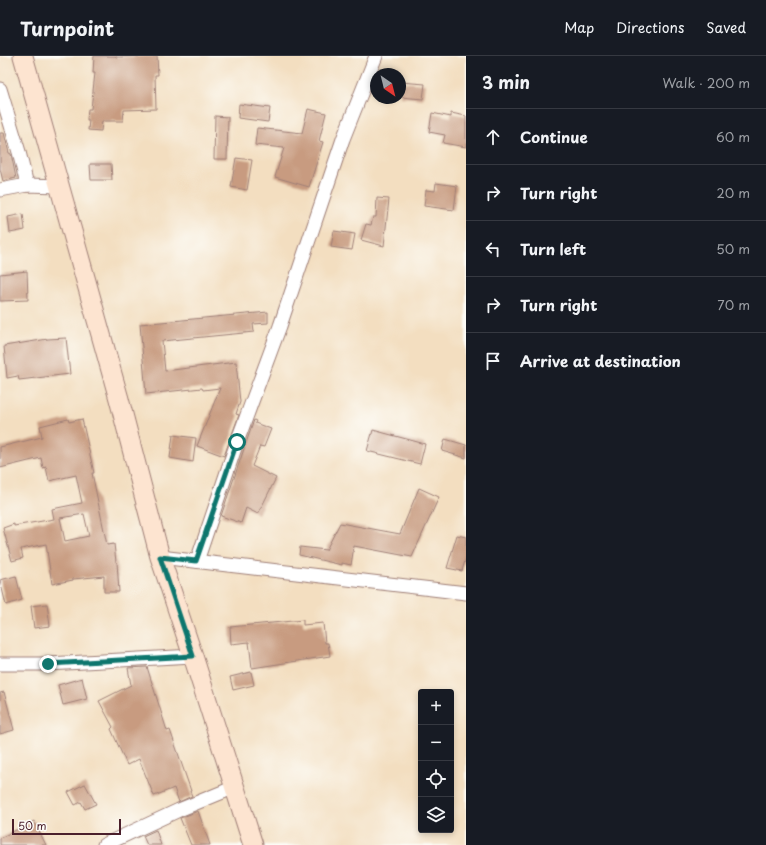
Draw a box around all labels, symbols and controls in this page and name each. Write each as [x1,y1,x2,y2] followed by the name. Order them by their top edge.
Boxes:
[20,14,114,42] text: Turnpoint
[564,17,594,38] text: Map
[616,17,684,38] text: Directions
[706,17,746,38] text: Saved
[370,68,406,104] north arrow
[482,69,530,95] text: 3 min
[662,73,750,92] text: Walk · 200 m
[520,125,588,148] text: Continue
[482,126,504,148] icon: ahead
[716,127,750,146] text: 60 m
[520,181,597,204] text: Turn right
[482,182,504,204] icon: right
[716,183,750,202] text: 20 m
[520,237,586,260] text: Turn left
[482,238,504,260] icon: left
[716,239,750,258] text: 50 m
[520,293,597,316] text: Turn right
[482,294,504,316] icon: right
[717,295,750,314] text: 70 m
[520,349,681,372] text: Arrive at destination
[482,350,504,372] icon: arrive
[228,433,246,451] route start
[39,655,57,673] route end
[418,689,454,833] map controls
[418,689,454,725] button: +
[418,725,454,761] button: −
[418,761,454,797] button: locate
[418,797,454,833] button: layers
[12,817,121,836] scale bar
[18,817,47,834] text: 50 m

